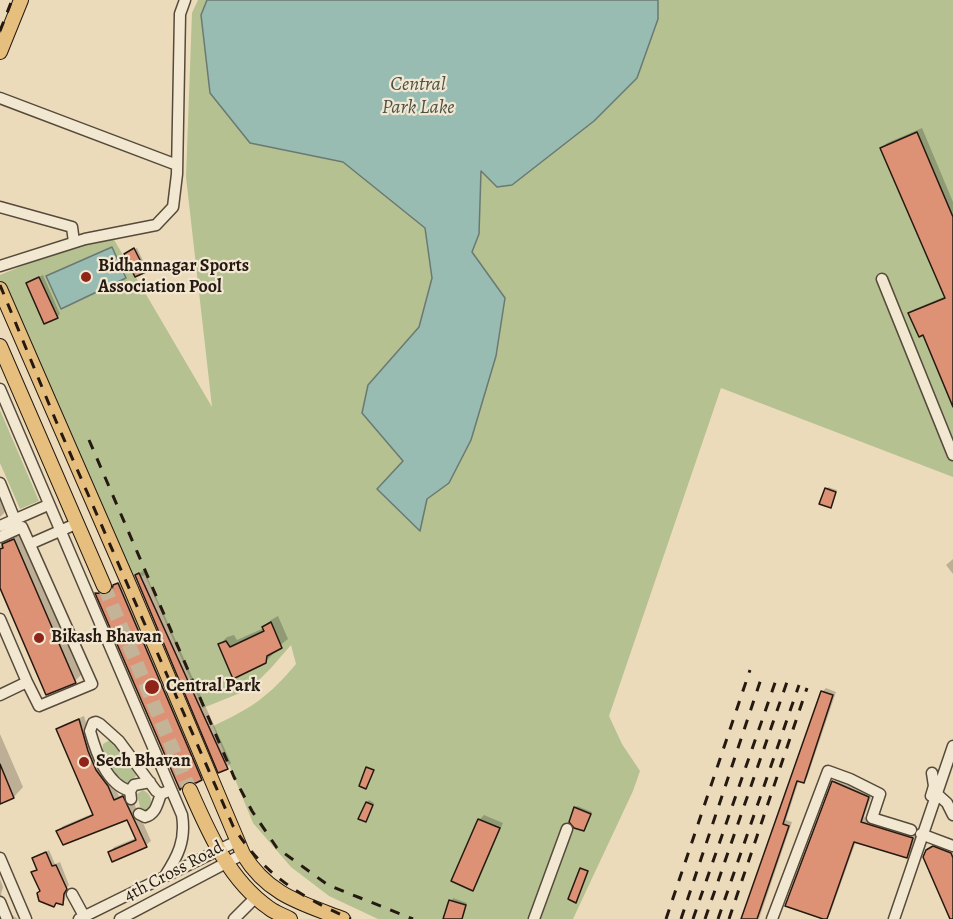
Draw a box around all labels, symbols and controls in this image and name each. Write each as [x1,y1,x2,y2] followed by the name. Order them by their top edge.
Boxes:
[382,73,454,120] water label: Central Park Lake
[98,256,249,298] place label: Bidhannagar Sports Association Pool
[79,270,93,284] marker: Bidhannagar Sports Association Pool
[51,627,162,649] place label: Bikash Bhavan
[32,631,46,645] marker: Bikash Bhavan
[166,676,260,698] place label: Central Park
[143,678,161,696] marker: Central Park
[96,751,191,773] place label: Sech Bhavan
[77,755,91,769] marker: Sech Bhavan
[121,837,227,907] street label: 4th Cross Road

